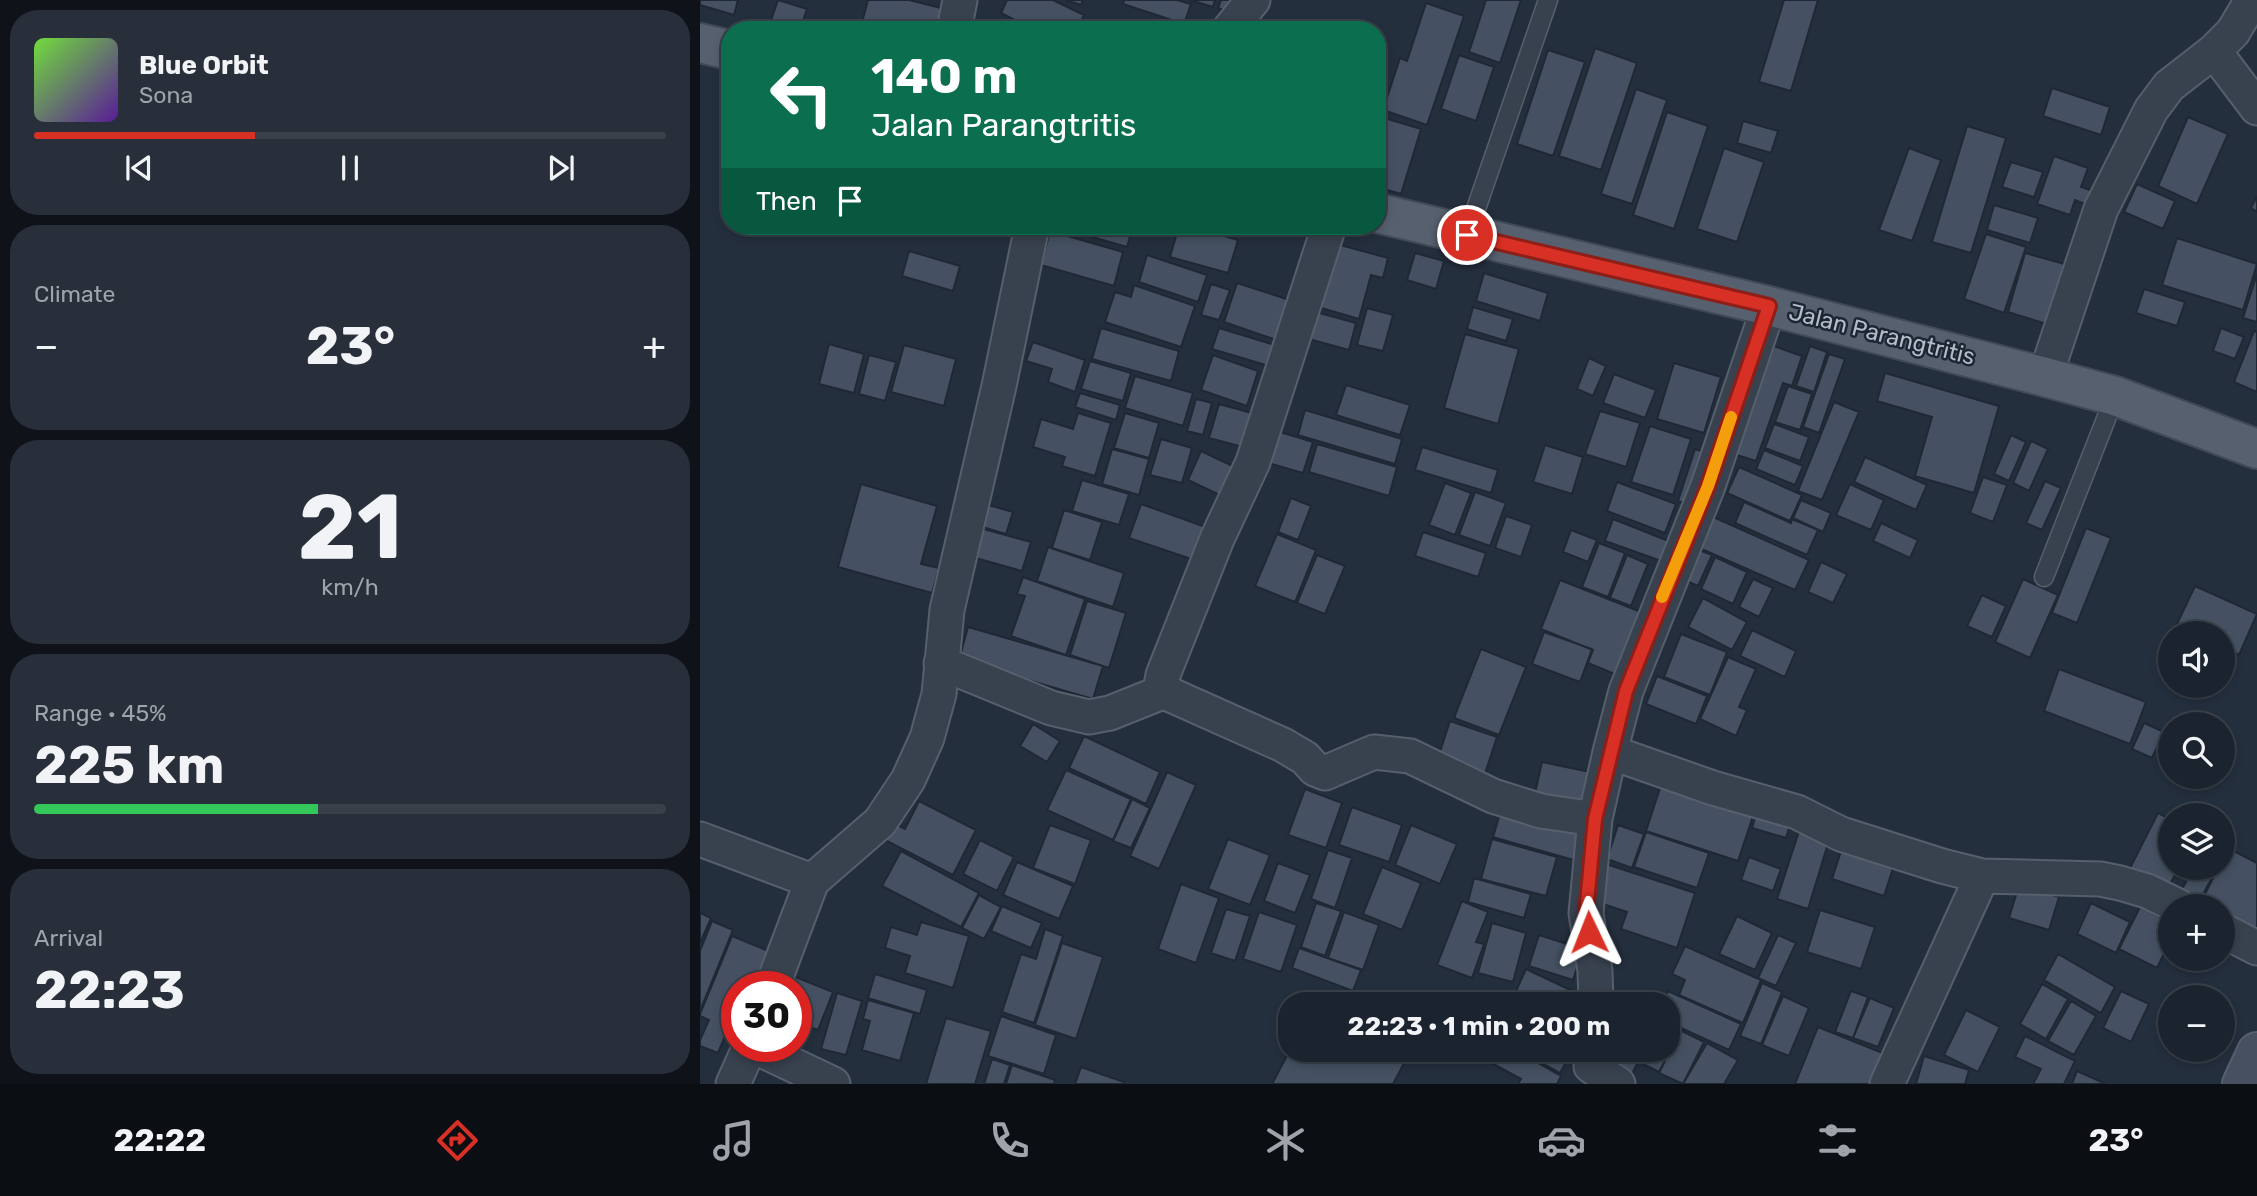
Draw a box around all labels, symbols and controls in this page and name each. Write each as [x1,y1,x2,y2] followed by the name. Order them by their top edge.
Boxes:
[871,47,1017,105] text: 140 m
[756,49,847,140] icon: left
[139,50,269,81] text: Blue Orbit
[139,81,193,109] text: Sona
[871,106,1136,144] text: Jalan Parangtritis
[120,149,158,187] icon: previous
[331,149,369,187] icon: pause
[542,149,580,187] icon: next
[831,182,869,220] icon: arrive
[756,186,817,217] text: Then
[1437,205,1497,265] pin
[1448,216,1486,254] icon: arrive
[34,280,115,308] text: Climate
[1786,297,1978,371] street label: Jalan Parangtritis
[306,315,395,377] text: 23°
[34,323,59,369] text: −
[642,323,666,369] text: +
[298,473,402,581] text: 21
[321,573,379,601] text: km/h
[2158,621,2235,1062] map controls
[2158,621,2235,698] button: sound
[34,699,167,727] text: Range · 45%
[2158,712,2235,789] button: search
[34,734,224,796] text: 225 km
[2158,803,2235,880] button: layers
[2158,894,2235,971] button: +
[1552,895,1626,969] position arrow
[34,924,103,952] text: Arrival
[34,959,185,1021] text: 22:23
[721,971,812,1062] speed limit sign: 30
[2158,985,2235,1062] button: −
[1348,1011,1610,1042] text: 22:23 · 1 min · 200 m
[433,1116,482,1165] icon: directions
[709,1116,758,1165] icon: music
[985,1116,1034,1165] icon: phone
[1261,1116,1310,1165] icon: climate
[1537,1116,1586,1165] icon: car
[1813,1116,1862,1165] icon: filters
[113,1121,206,1159] text: 22:22
[2088,1121,2144,1159] text: 23°

